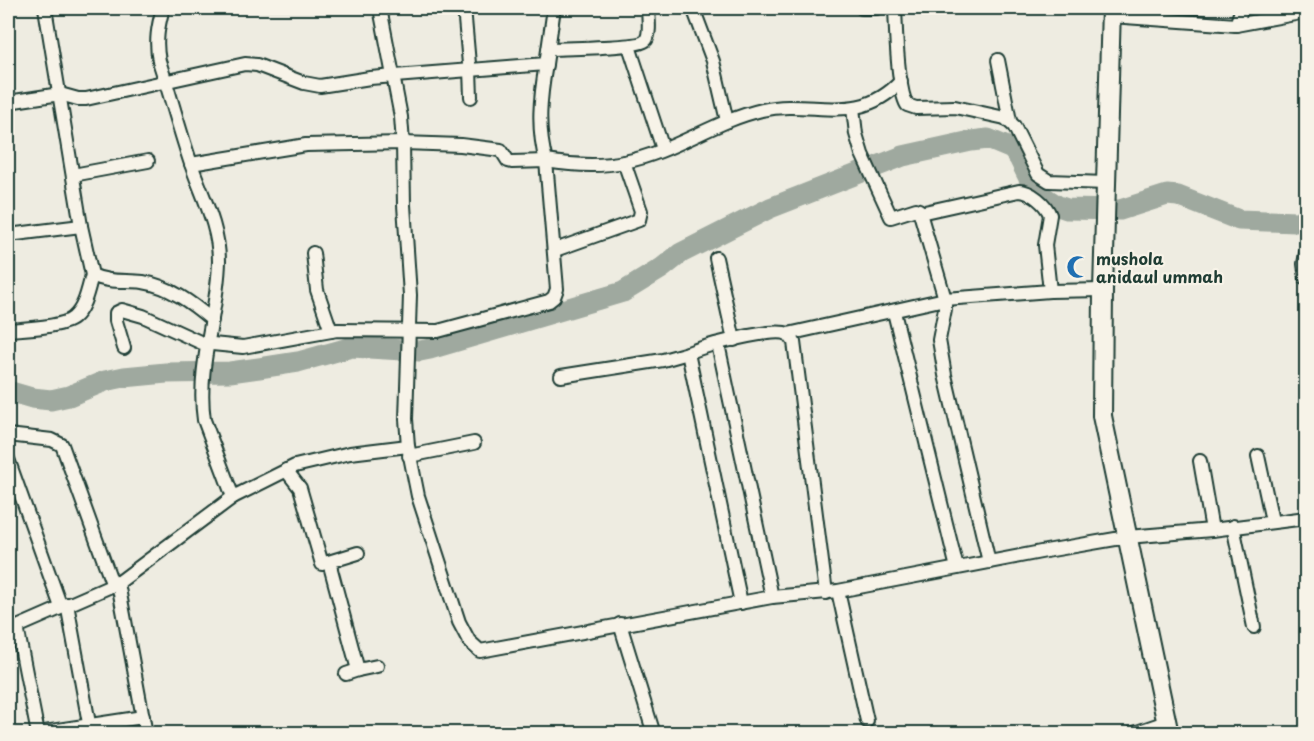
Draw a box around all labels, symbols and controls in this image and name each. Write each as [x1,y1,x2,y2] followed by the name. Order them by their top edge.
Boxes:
[1096,246,1223,288] place label: mushola anidaul ummah
[1065,254,1091,280] mosque icon: mushola anidaul ummah

